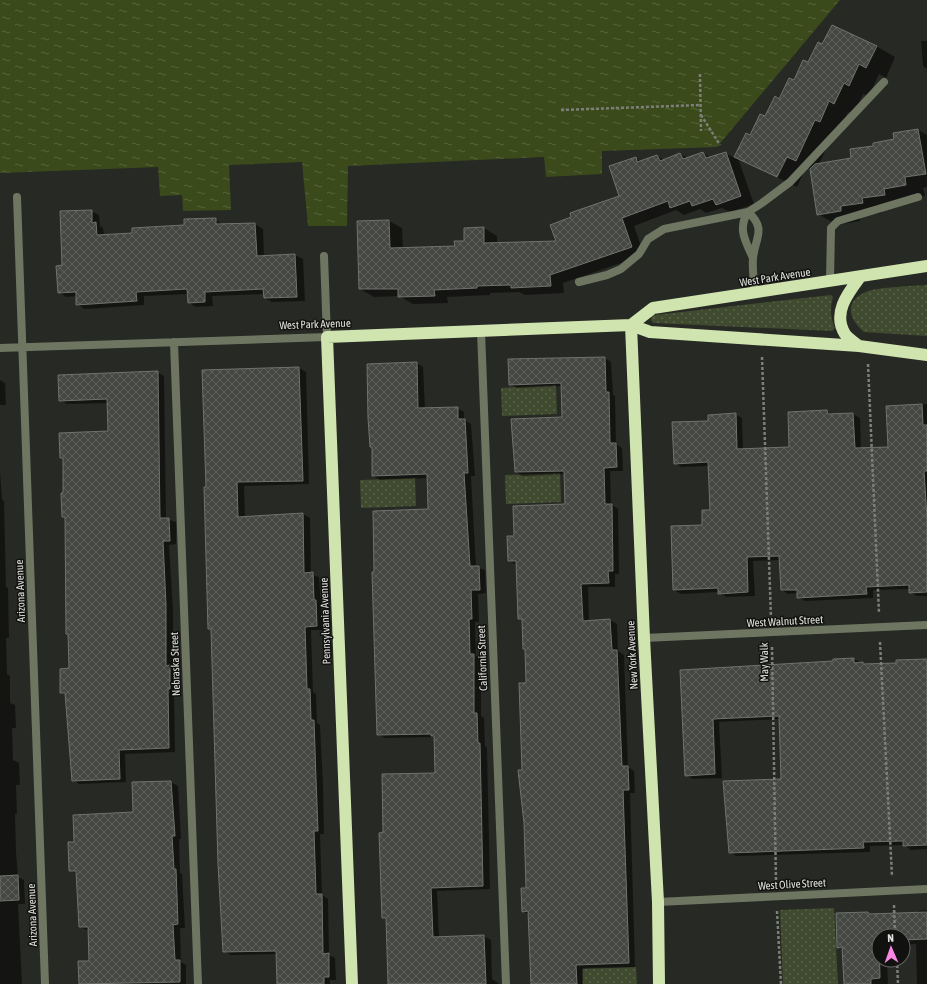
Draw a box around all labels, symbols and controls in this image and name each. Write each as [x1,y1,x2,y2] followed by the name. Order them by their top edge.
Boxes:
[739,265,811,289] street label: West Park Avenue
[279,317,351,331] street label: West Park Avenue
[13,560,27,622] street label: Arizona Avenue
[317,577,333,665] street label: Pennsylvania Avenue
[747,613,823,629] street label: West Walnut Street
[624,620,640,690] street label: New York Avenue
[475,625,489,691] street label: California Street
[168,632,182,696] street label: Nebraska Street
[758,642,770,682] street label: May Walk
[758,876,826,892] street label: West Olive Street
[25,884,39,946] street label: Arizona Avenue
[871,928,911,968] north arrow
[887,932,894,944] text: N

